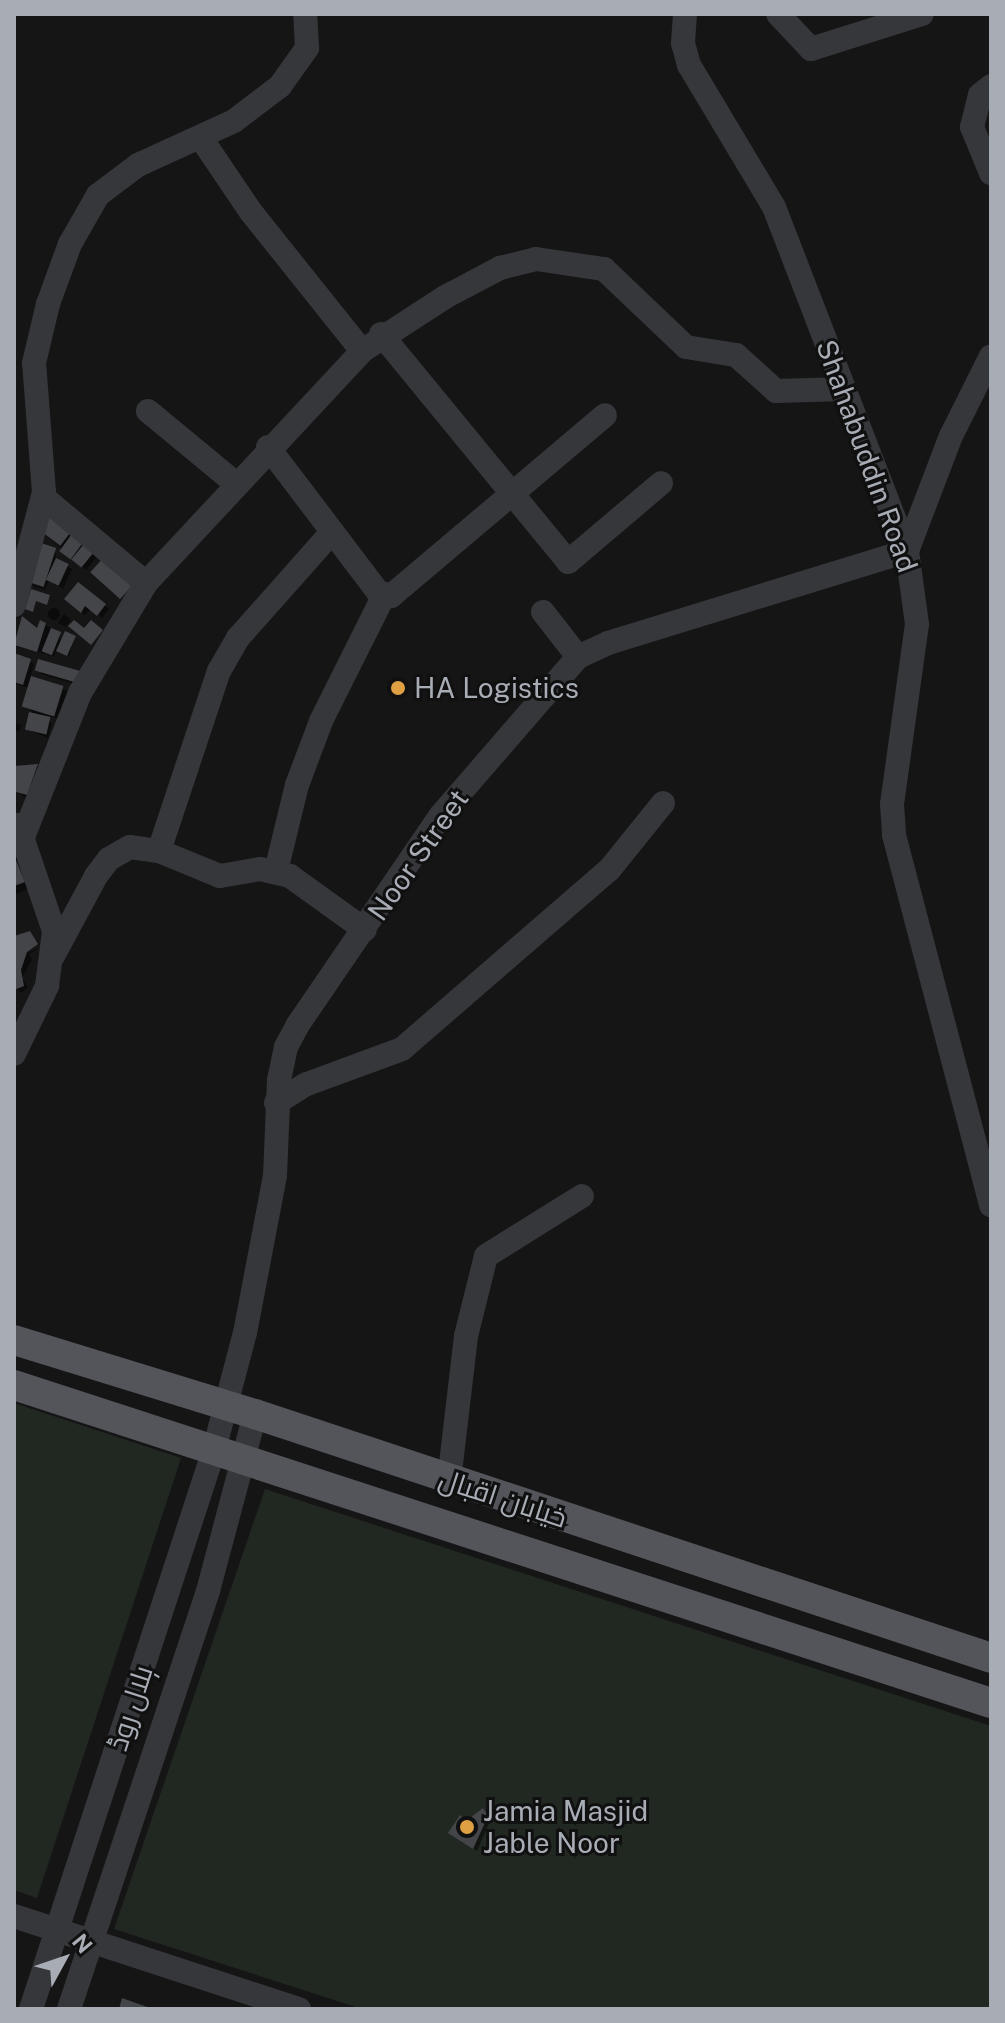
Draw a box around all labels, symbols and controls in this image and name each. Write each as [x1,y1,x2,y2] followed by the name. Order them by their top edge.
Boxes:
[809,335,925,577] street label: Shahabuddin Road
[414,671,579,705] place label: HA Logistics
[389,679,407,697] marker: HA Logistics
[361,783,475,927] street label: Noor Street
[435,1461,571,1535] street label: خیابان اقبال
[100,1661,160,1755] street label: ہلال روڈ
[483,1794,648,1860] place label: Jamia Masjid Jable Noor
[458,1818,476,1836] marker: Jamia Masjid Jable Noor
[24,1919,104,1999] north arrow
[67,1929,98,1959] text: N

